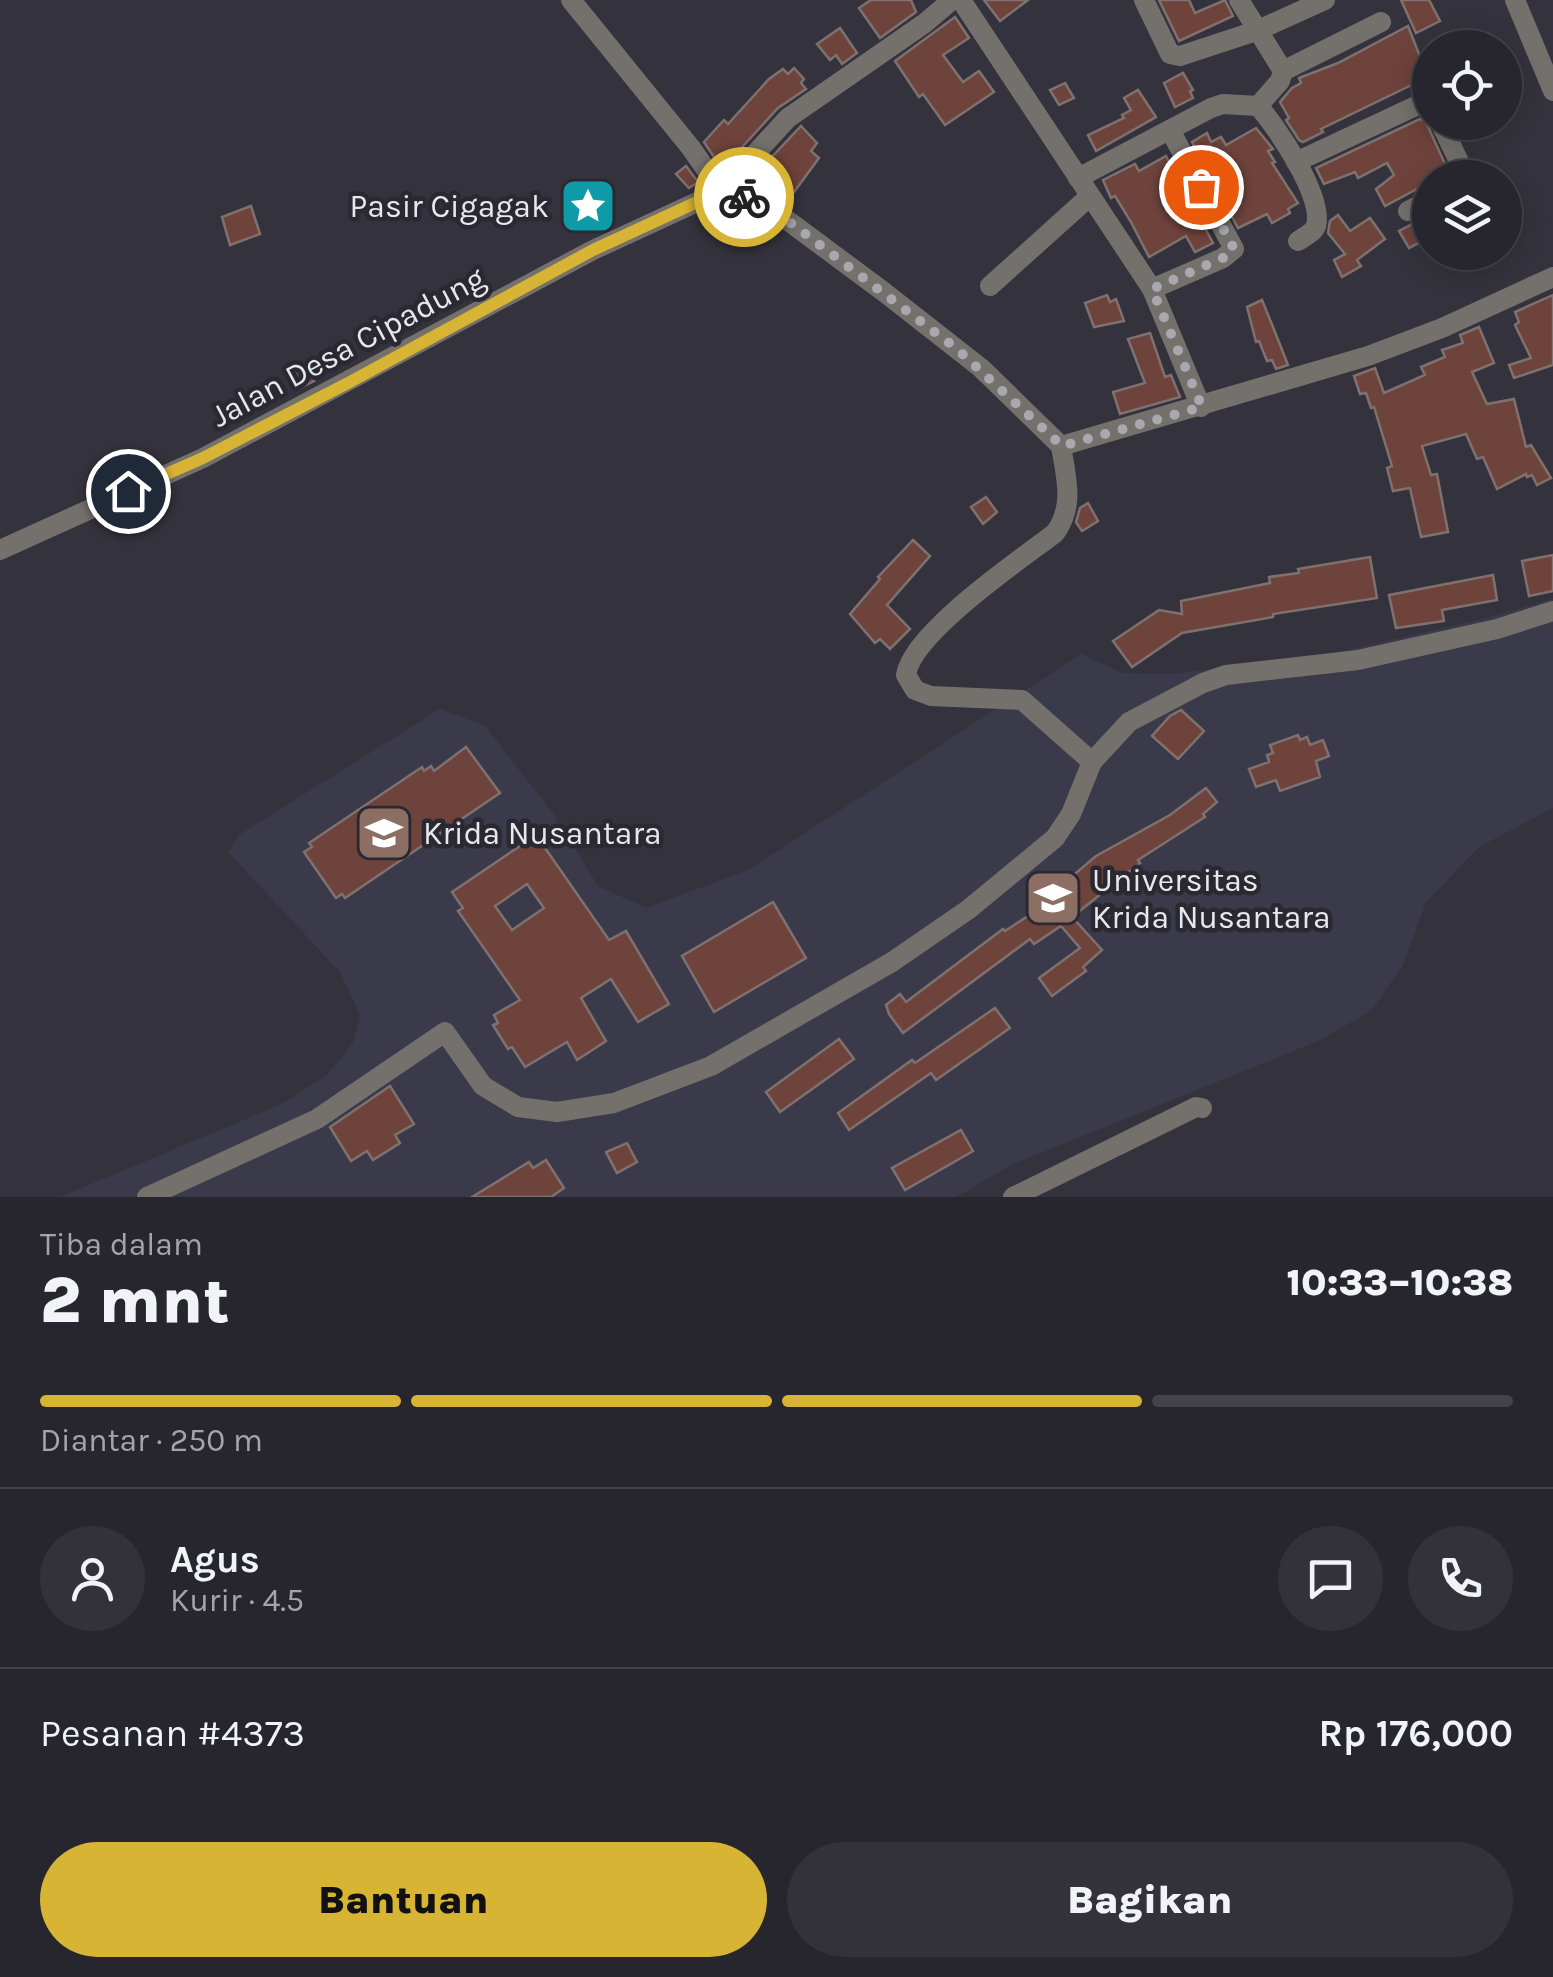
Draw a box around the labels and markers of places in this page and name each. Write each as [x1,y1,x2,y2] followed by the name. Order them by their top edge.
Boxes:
[1159,145,1244,230] pin
[558,176,618,236] place icon: Pasir Cigagak
[350,188,549,225] place label: Pasir Cigagak
[86,449,171,534] pin
[354,803,414,863] school or university icon: Krida Nusantara
[423,815,662,852] place label: Krida Nusantara
[1092,862,1331,936] place label: Universitas Krida Nusantara
[1023,868,1083,928] school or university icon: Universitas Krida Nusantara

